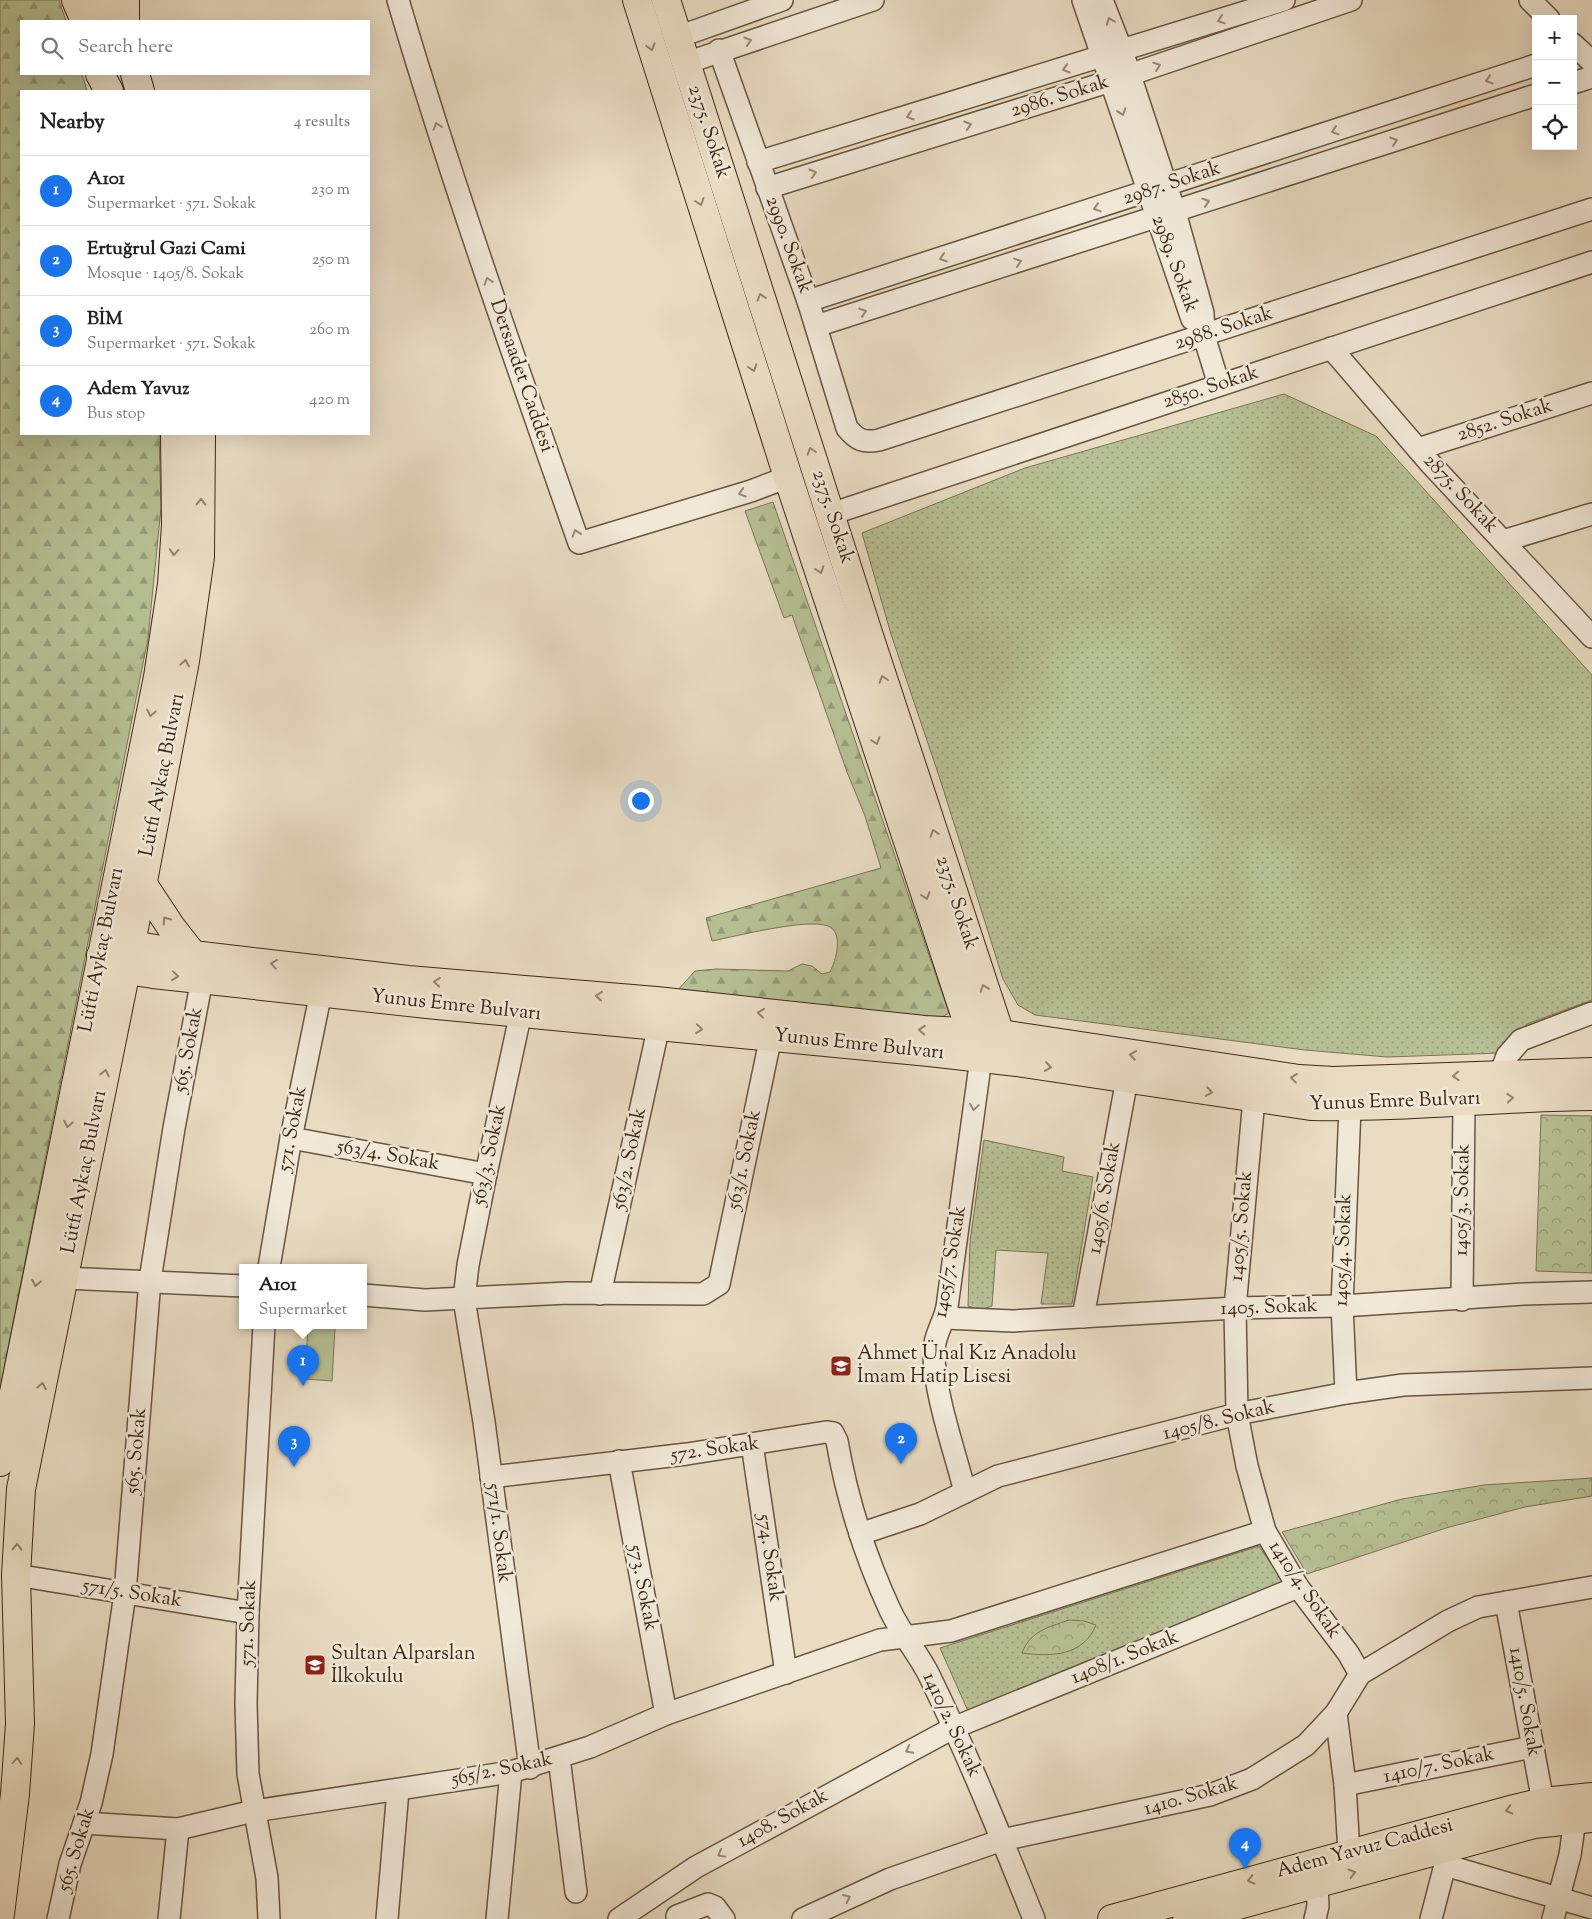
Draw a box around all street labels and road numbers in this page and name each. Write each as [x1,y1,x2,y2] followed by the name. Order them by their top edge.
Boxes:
[1007,68,1113,126] street label: 2986. Sokak
[679,81,737,183] street label: 2375. Sokak
[1119,155,1225,213] street label: 2987. Sokak
[757,192,819,298] street label: 2990. Sokak
[1143,211,1205,317] street label: 2989. Sokak
[481,296,561,457] street label: Dersaadet Caddesi
[1171,299,1277,359] street label: 2988. Sokak
[1159,359,1263,417] street label: 2850. Sokak
[1454,392,1556,450] street label: 2852. Sokak
[1416,448,1505,540] street label: 2875. Sokak
[803,466,861,568] street label: 2375. Sokak
[133,691,193,859] street label: Lütfi Aykaç Bulvarı
[927,852,985,954] street label: 2375. Sokak
[72,865,132,1035] street label: Lüfti Aykaç Bulvarı
[369,983,543,1029] street label: Yunus Emre Bulvarı
[166,1005,212,1096] street label: 565. Sokak
[772,1022,946,1068] street label: Yunus Emre Bulvarı
[270,1084,316,1175] street label: 571. Sokak
[1309,1085,1481,1119] street label: Yunus Emre Bulvarı
[55,1088,115,1256] street label: Lütfi Aykaç Bulvarı
[465,1102,515,1209] street label: 563/3. Sokak
[605,1105,655,1214] street label: 563/2. Sokak
[720,1107,770,1214] street label: 563/1. Sokak
[333,1133,442,1179] street label: 563/4. Sokak
[1081,1139,1129,1257] street label: 1405/6. Sokak
[1448,1144,1478,1256] street label: 1405/3. Sokak
[1223,1169,1261,1283] street label: 1405/5. Sokak
[1328,1193,1360,1307] street label: 1405/4. Sokak
[927,1204,975,1320] street label: 1405/7. Sokak
[1220,1292,1318,1324] street label: 1405. Sokak
[1160,1393,1278,1449] street label: 1405/8. Sokak
[119,1406,155,1496] street label: 565. Sokak
[668,1429,761,1471] street label: 572. Sokak
[477,1480,519,1585] street label: 571/1. Sokak
[748,1511,790,1604] street label: 574. Sokak
[1260,1535,1348,1645] street label: 1410/4. Sokak
[619,1541,665,1634] street label: 573. Sokak
[79,1572,184,1616] street label: 571/5. Sokak
[233,1579,265,1668] street label: 571. Sokak
[1067,1623,1183,1693] street label: 1408/1. Sokak
[1500,1645,1548,1759] street label: 1410/5. Sokak
[914,1668,988,1782] street label: 1410/2. Sokak
[1381,1740,1497,1792] street label: 1410/7. Sokak
[448,1745,555,1795] street label: 565/2. Sokak
[1141,1770,1242,1824] street label: 1410. Sokak
[732,1782,834,1856] street label: 1408. Sokak
[50,1804,104,1897] street label: 565. Sokak
[1273,1811,1457,1887] street label: Adem Yavuz Caddesi

